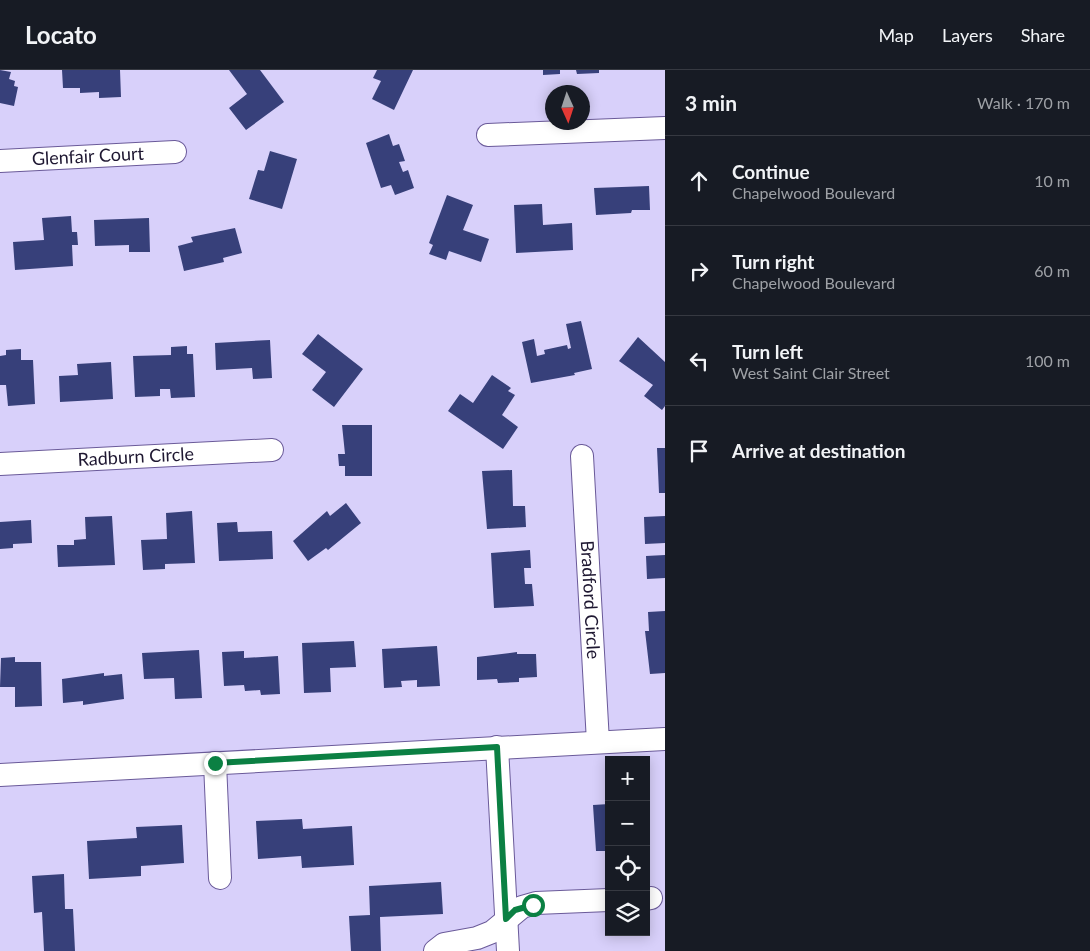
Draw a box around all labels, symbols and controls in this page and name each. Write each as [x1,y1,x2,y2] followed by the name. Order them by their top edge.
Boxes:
[25,20,97,49] text: Locato
[878,24,914,46] text: Map
[942,24,993,46] text: Layers
[1021,24,1065,46] text: Share
[545,85,590,130] north arrow
[685,90,737,115] text: 3 min
[977,93,1070,112] text: Walk · 170 m
[31,142,145,169] street label: Glenfair Court
[732,160,810,183] text: Continue
[685,167,713,195] icon: ahead
[1034,171,1070,190] text: 10 m
[732,183,895,202] text: Chapelwood Boulevard
[732,250,814,273] text: Turn right
[685,257,713,285] icon: right
[1034,261,1070,280] text: 60 m
[732,273,895,292] text: Chapelwood Boulevard
[732,340,803,363] text: Turn left
[685,347,713,375] icon: left
[1025,351,1070,370] text: 100 m
[732,363,890,382] text: West Saint Clair Street
[685,437,713,465] icon: arrive
[732,439,905,462] text: Arrive at destination
[77,442,194,470] street label: Radburn Circle
[577,540,605,660] street label: Bradford Circle
[204,752,227,775] route end
[605,756,650,936] map controls
[605,756,650,801] button: +
[605,801,650,846] button: −
[605,846,650,891] button: locate
[605,891,650,936] button: layers
[522,894,545,917] route start

